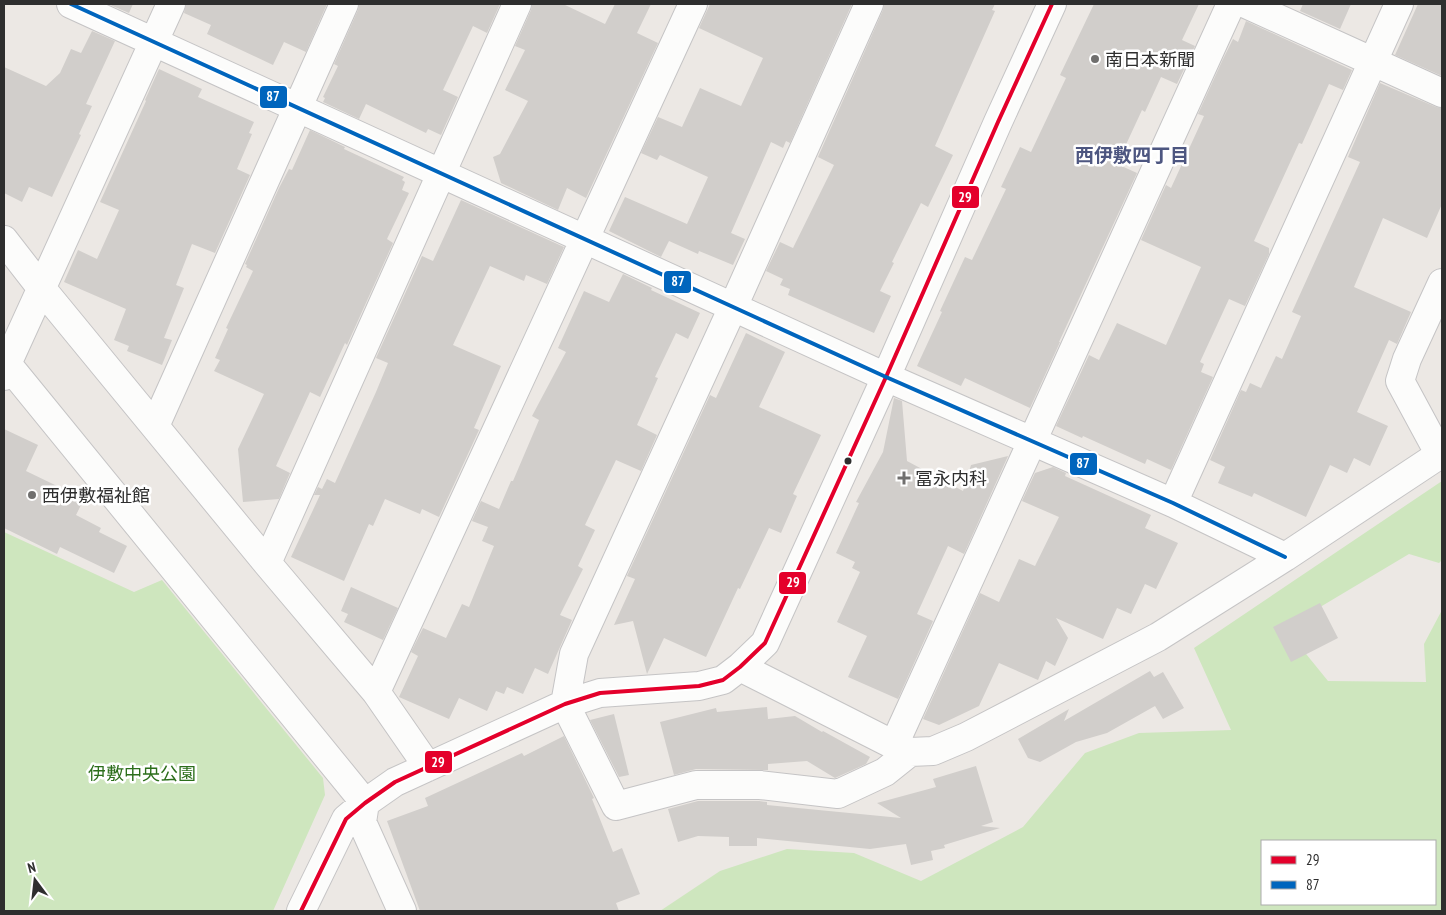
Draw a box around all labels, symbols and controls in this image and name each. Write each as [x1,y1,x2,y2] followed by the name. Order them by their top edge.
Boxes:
[1105,48,1195,71] place label: 南日本新聞
[1089,53,1101,65] marker: 南日本新聞
[259,85,288,109] line badge: 87
[266,87,280,105] text: 87
[1075,143,1189,167] district label: 西伊敷四丁目
[951,185,980,209] line badge: 29
[958,188,972,206] text: 29
[663,270,692,294] line badge: 87
[671,272,685,290] text: 87
[1069,452,1098,476] line badge: 87
[1076,454,1090,472] text: 87
[843,456,853,466] unlabelled marker
[915,467,987,490] place label: 冨永内科
[897,471,911,485] marker: 冨永内科
[42,484,150,507] place label: 西伊敷福祉館
[26,489,38,501] marker: 西伊敷福祉館
[778,571,807,595] line badge: 29
[786,573,800,591] text: 29
[424,750,453,774] line badge: 29
[431,753,445,771] text: 29
[88,762,196,785] park label: 伊敷中央公園
[1261,840,1436,905] legend
[1306,850,1320,869] text: 29
[10,855,60,905] north arrow
[26,858,38,877] text: N
[1306,875,1320,894] text: 87

